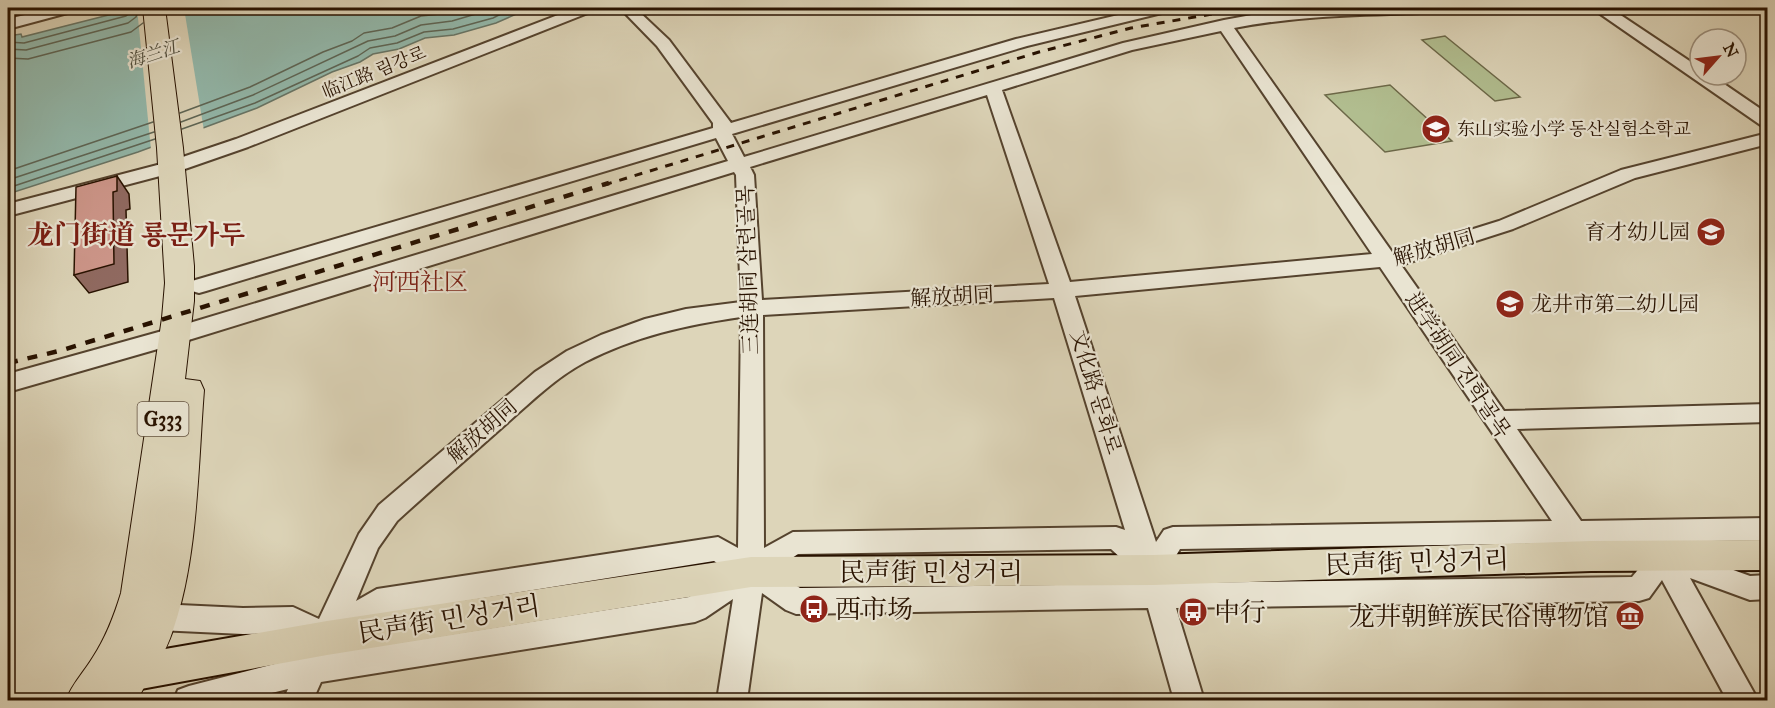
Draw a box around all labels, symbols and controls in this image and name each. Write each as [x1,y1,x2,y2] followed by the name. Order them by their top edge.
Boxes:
[1688,27,1748,87] north arrow
[124,34,185,73] water label: 海兰江
[1719,40,1743,61] text: N
[319,41,429,103] street label: 临江路 림강로
[1420,113,1452,145] school or university icon: 东山实验小学 동산실험소학교
[1457,118,1691,140] place label: 东山实验小学 동산실험소학교
[732,185,764,355] street label: 三连胡同 삼련골목
[1695,216,1727,248] school or university icon: 育才幼儿园
[27,218,245,251] district label: 龙门街道 룡문가두
[1585,219,1690,245] place label: 育才幼儿园
[1390,223,1478,271] street label: 解放胡同
[372,267,468,297] district label: 河西社区
[909,281,995,311] street label: 解放胡同
[1400,287,1516,443] street label: 进学胡同 진학골목
[1494,288,1526,320] school or university icon: 龙井市第二幼儿园
[1531,291,1699,317] place label: 龙井市第二幼儿园
[1065,327,1127,457] street label: 文化路 문화로
[442,394,522,468] street label: 解放胡同
[138,402,188,436] road number: G333
[1324,543,1510,581] street label: 民声街 민성거리
[839,556,1023,588] street label: 民声街 민성거리
[356,589,542,649] street label: 民声街 민성거리
[798,593,830,625] bus stop icon: 西市场
[835,593,913,625] place label: 西市场
[1177,596,1209,628] bus stop icon: 中行
[1214,596,1266,628] place label: 中行
[1349,600,1609,632] place label: 龙井朝鲜族民俗博物馆
[1614,600,1646,632] museum icon: 龙井朝鲜族民俗博物馆

